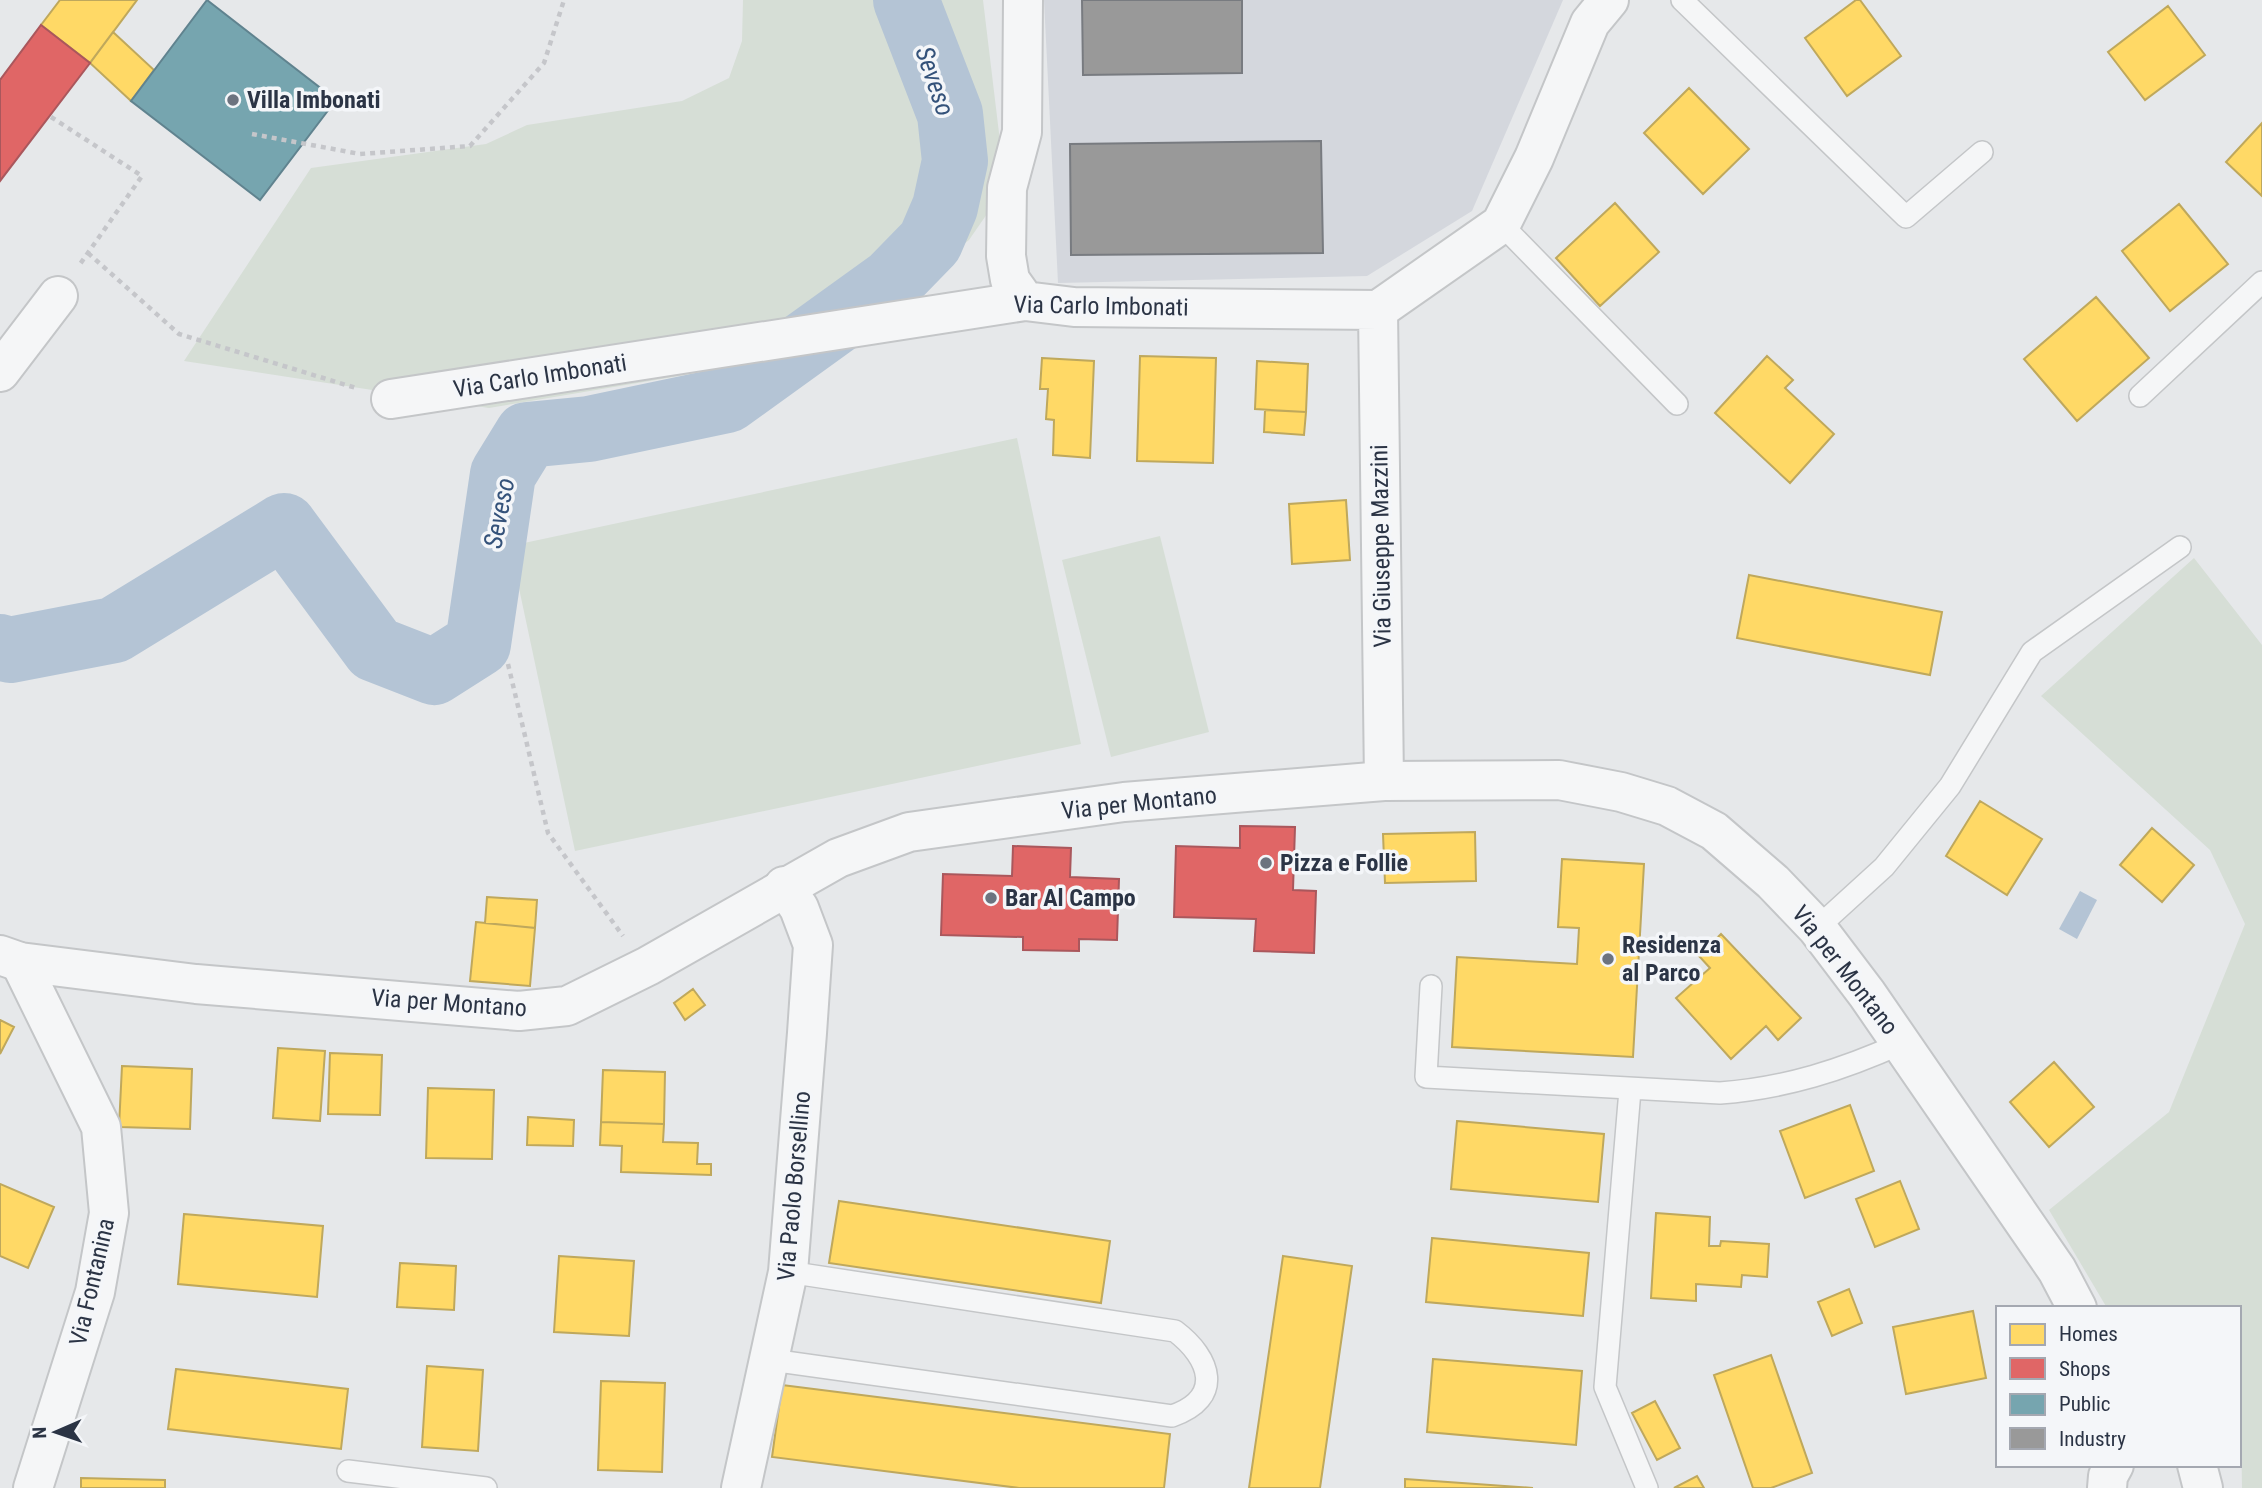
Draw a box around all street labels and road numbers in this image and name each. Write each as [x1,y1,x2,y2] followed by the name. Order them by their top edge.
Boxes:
[1013,290,1189,322] street label: Via Carlo Imbonati
[451,348,629,404] street label: Via Carlo Imbonati
[1365,444,1397,648] street label: Via Giuseppe Mazzini
[1060,781,1218,825] street label: Via per Montano
[1786,900,1904,1040] street label: Via per Montano
[370,984,528,1022] street label: Via per Montano
[772,1090,816,1282] street label: Via Paolo Borsellino
[64,1216,120,1348] street label: Via Fontanina

